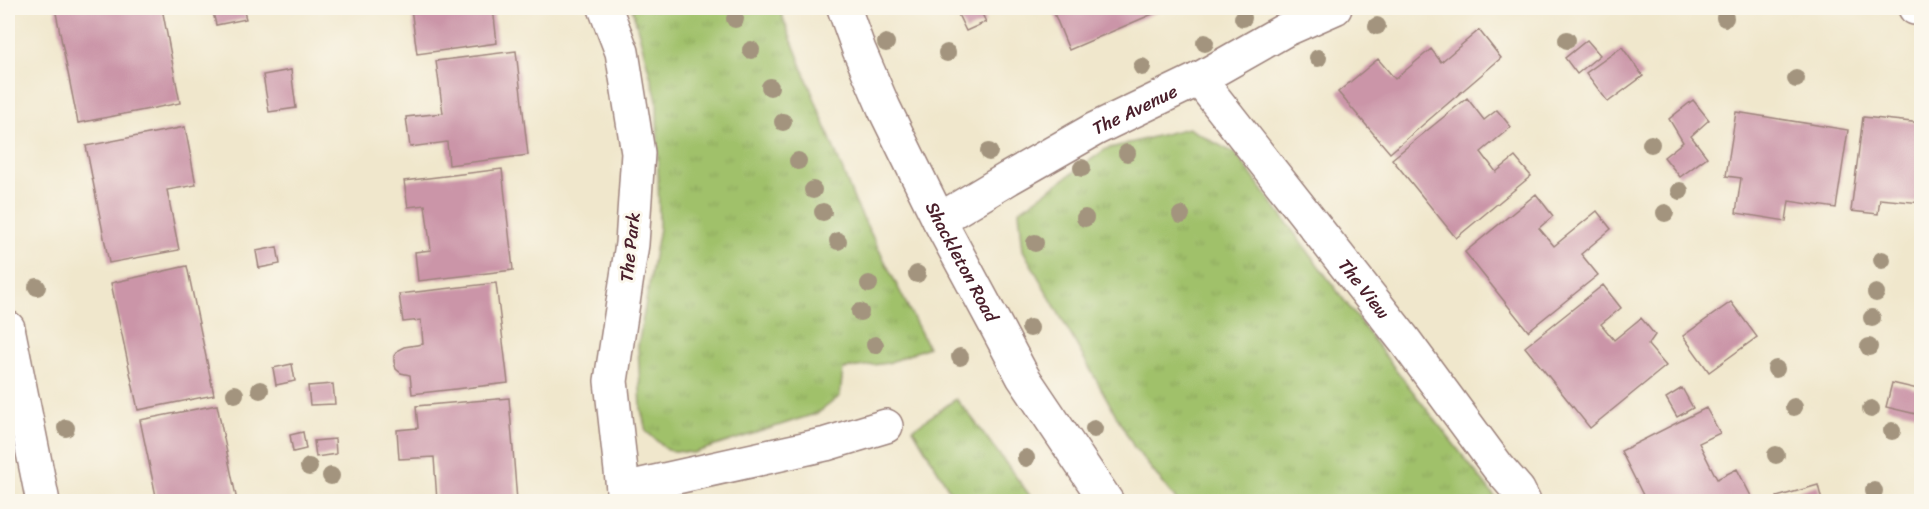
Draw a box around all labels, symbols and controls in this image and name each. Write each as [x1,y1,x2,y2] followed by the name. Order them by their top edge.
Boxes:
[1087,76,1183,144] street label: The Avenue
[916,196,1008,329] street label: Shackleton Road
[610,211,650,283] street label: The Park
[1330,251,1399,327] street label: The View

